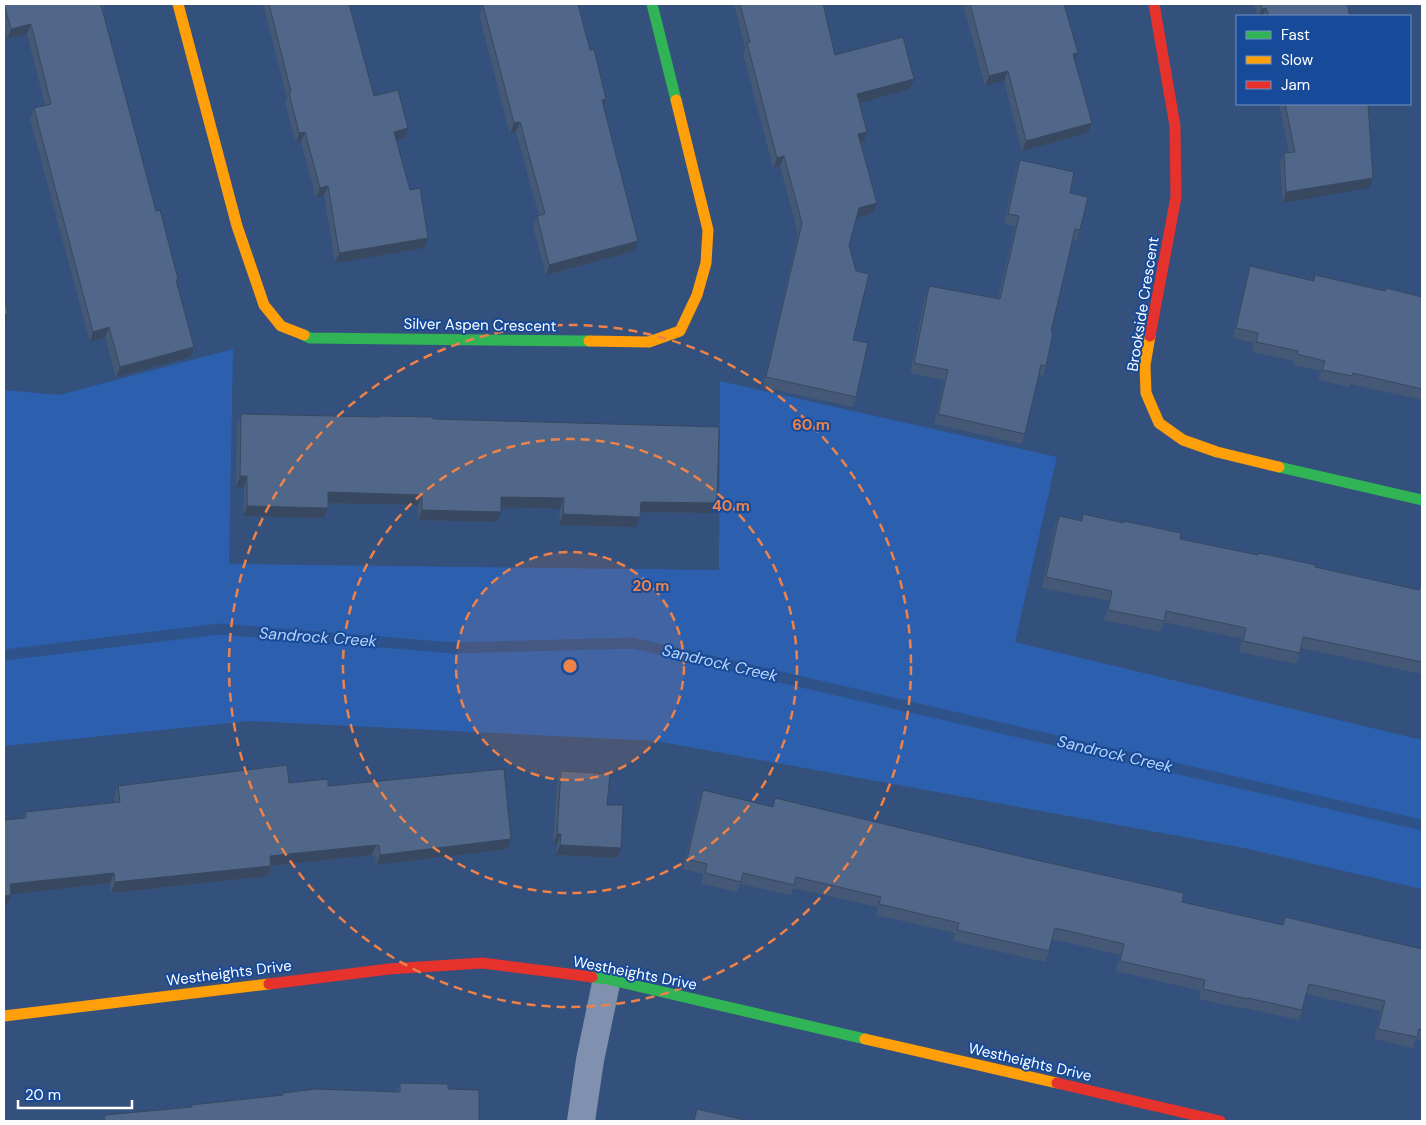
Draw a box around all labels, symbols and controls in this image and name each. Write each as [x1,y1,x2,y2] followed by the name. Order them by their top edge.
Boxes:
[1236,15,1411,105] legend
[1281,25,1310,45] text: Fast
[1281,50,1314,70] text: Slow
[1281,75,1310,95] text: Jam
[1122,235,1164,373] street label: Brookside Crescent
[403,314,557,336] street label: Silver Aspen Crescent
[792,415,830,435] text: 60 m
[712,496,750,516] text: 40 m
[633,576,669,596] text: 20 m
[258,622,378,652] water label: Sandrock Creek
[660,640,781,687] water label: Sandrock Creek
[561,657,579,675] centre of rings
[1055,731,1176,778] water label: Sandrock Creek
[571,951,699,995] street label: Westheights Drive
[165,955,293,991] street label: Westheights Drive
[966,1038,1094,1086] street label: Westheights Drive
[18,1078,131,1110] scale bar
[25,1085,61,1105] text: 20 m

